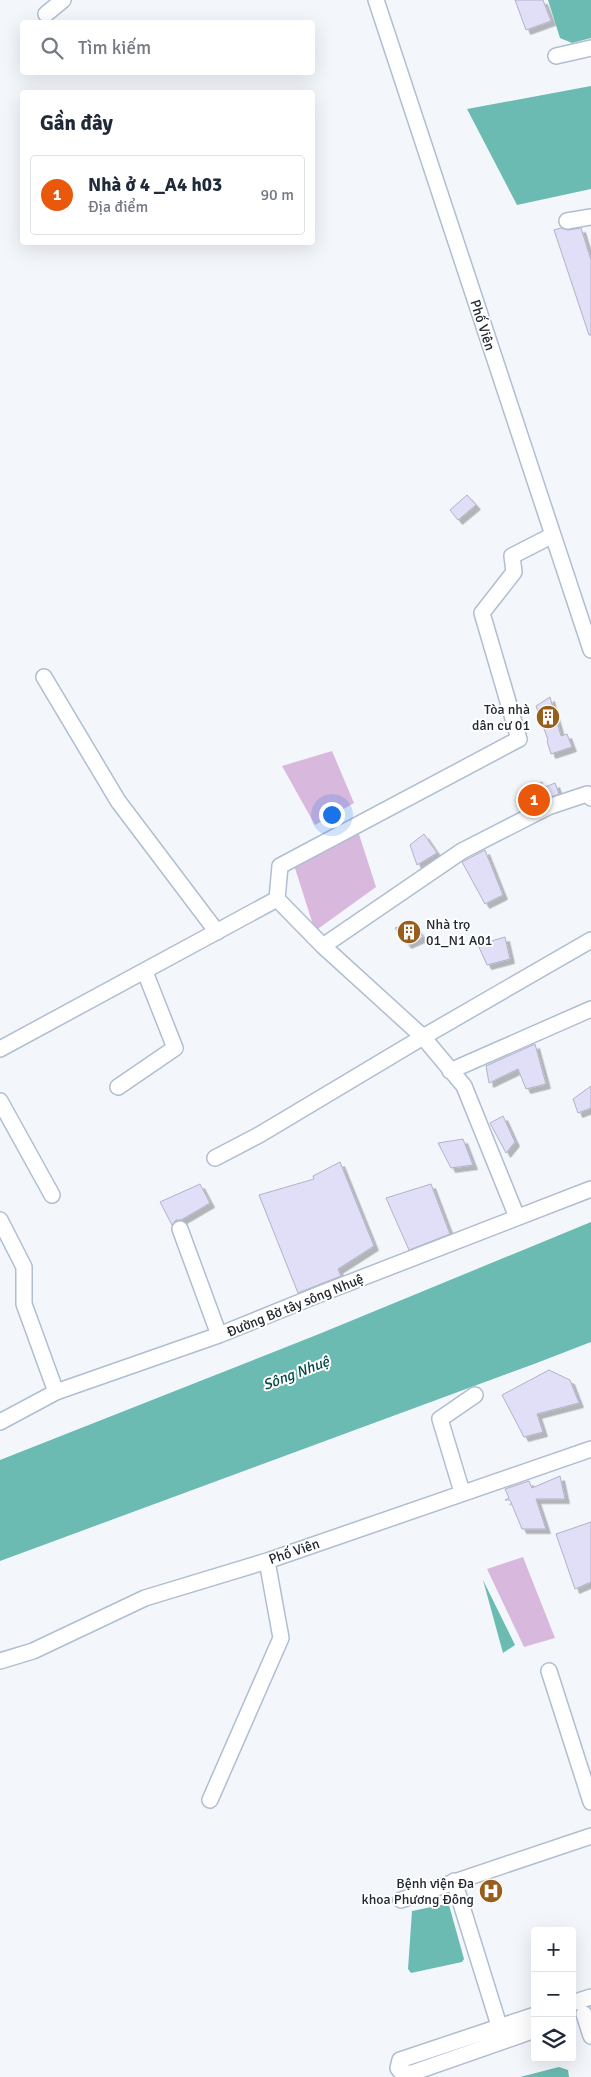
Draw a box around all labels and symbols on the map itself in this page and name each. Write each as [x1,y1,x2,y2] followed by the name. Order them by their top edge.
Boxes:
[466,298,499,353] street label: Phố Viên
[472,701,530,734] place label: Tòa nhà dân cư 01
[535,704,561,730] building icon: Tòa nhà dân cư 01
[518,781,550,819] pin: 1
[319,802,345,828] your location
[426,916,492,949] place label: Nhà trọ 01_N1 A01
[396,919,422,945] building icon: Nhà trọ 01_N1 A01
[224,1270,366,1341] street label: Đường Bờ tây sông Nhuệ
[260,1352,333,1394] water label: Sông Nhuệ
[267,1535,322,1568] street label: Phố Viên
[362,1875,474,1908] place label: Bệnh viện Đa khoa Phương Đông
[478,1878,504,1904] hospital icon: Bệnh viện Đa khoa Phương Đông

